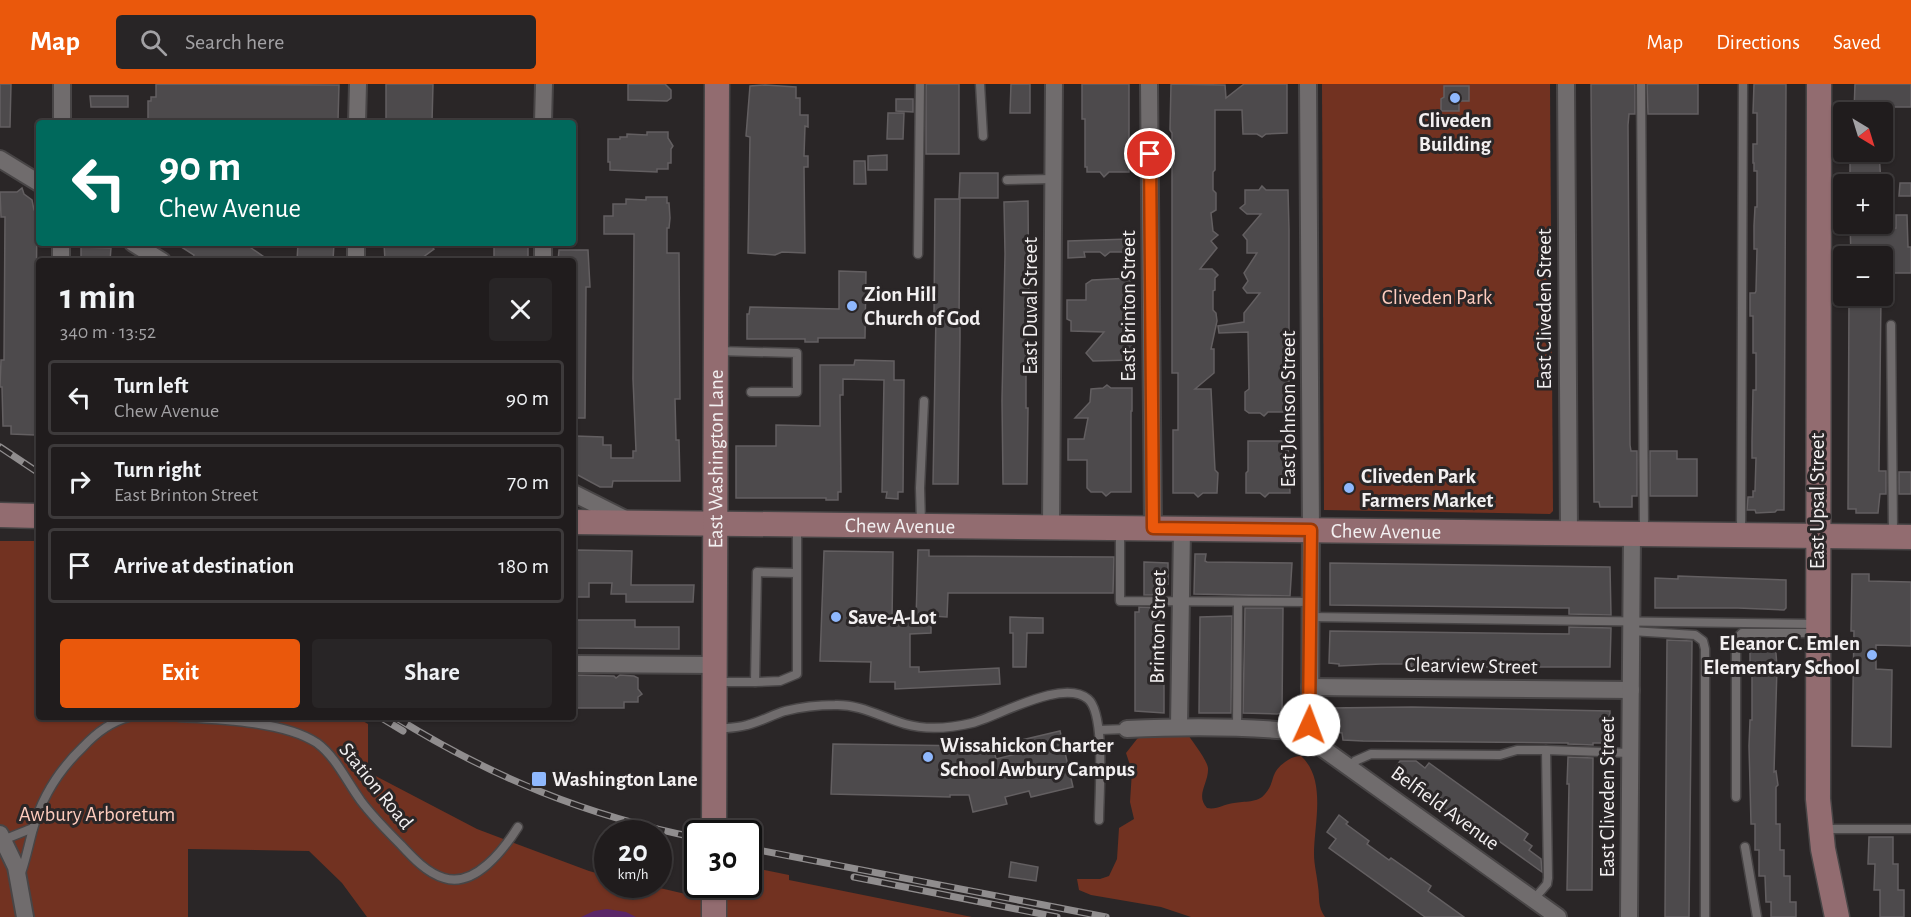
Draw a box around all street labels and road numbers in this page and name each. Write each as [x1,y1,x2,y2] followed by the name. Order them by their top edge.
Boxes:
[1534,228,1555,390] street label: East Cliveden Street
[1118,230,1139,382] street label: East Brinton Street
[1020,237,1041,375] street label: East Duval Street
[1278,330,1299,487] street label: East Johnson Street
[705,369,726,549] street label: East Washington Lane
[1807,433,1828,569] street label: East Upsal Street
[845,515,955,537] street label: Chew Avenue
[1331,520,1441,542] street label: Chew Avenue
[1147,570,1169,684] street label: Brinton Street
[1404,654,1538,678] street label: Clearview Street
[1597,716,1618,878] street label: East Cliveden Street
[335,739,417,833] street label: Station Road
[1387,762,1503,854] street label: Belfield Avenue

